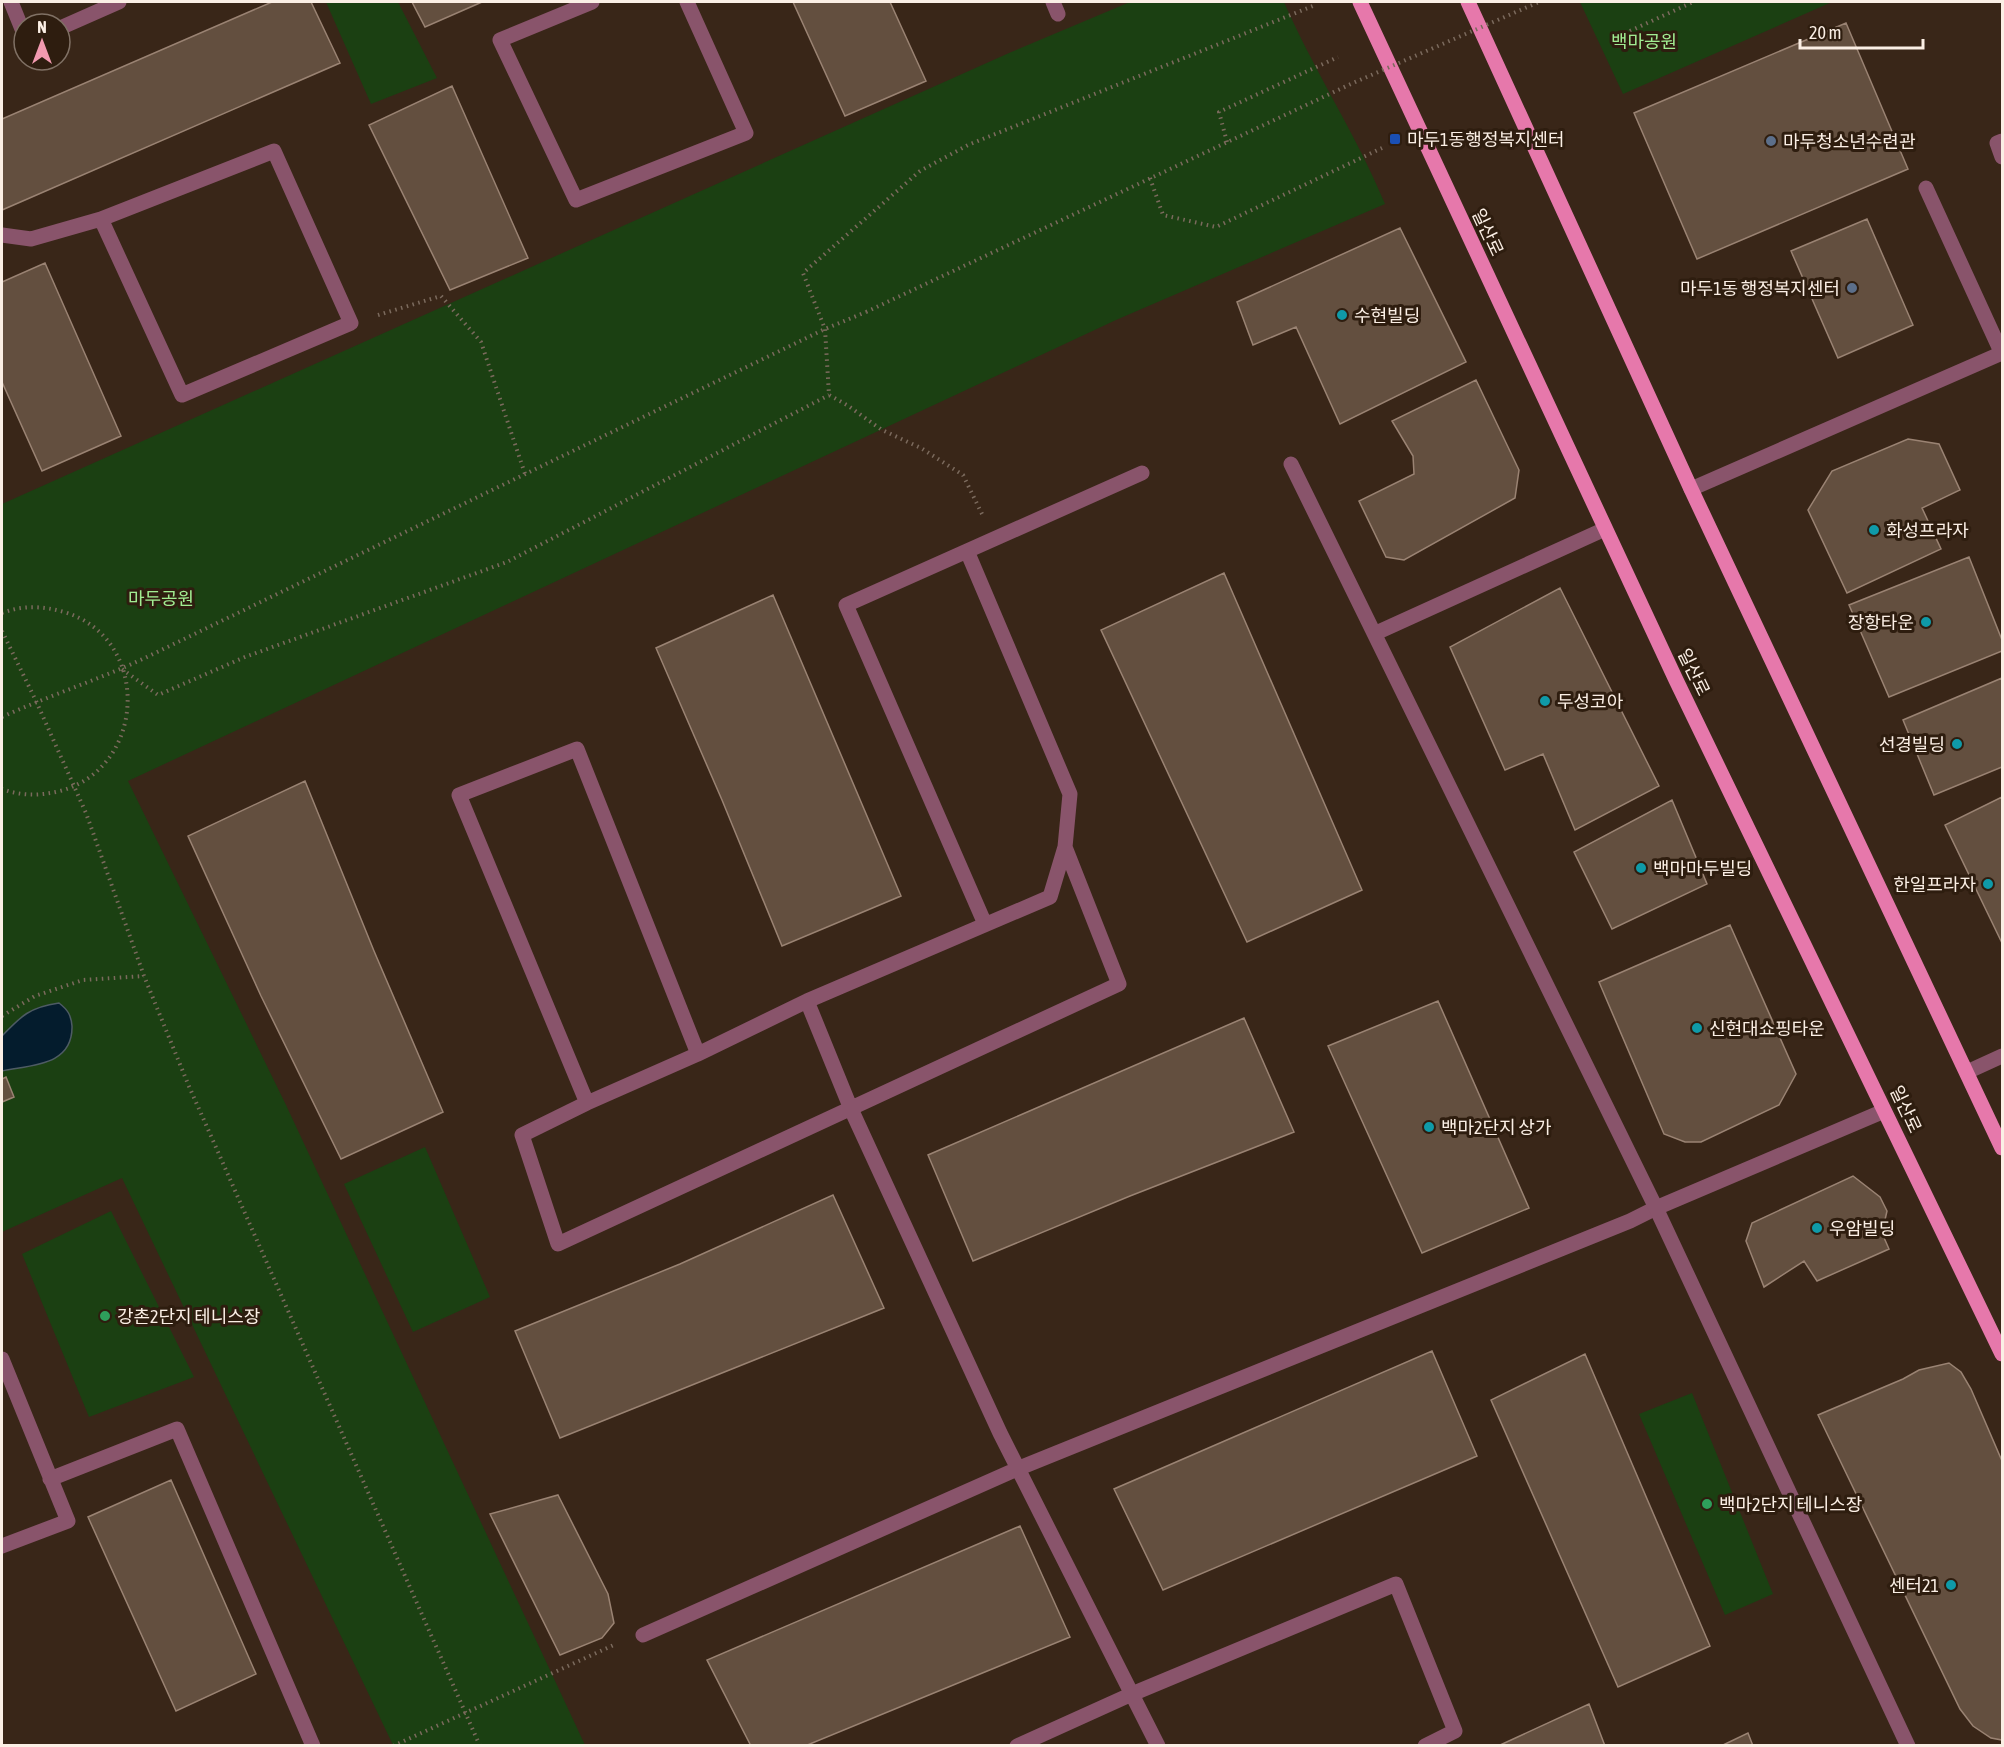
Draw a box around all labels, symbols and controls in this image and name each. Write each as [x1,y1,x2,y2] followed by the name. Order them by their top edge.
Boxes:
[12,12,72,72] north arrow
[1800,12,1923,50] scale bar
[37,18,47,36] text: N
[1809,22,1841,43] text: 20 m
[1611,31,1677,52] park label: 백마공원
[1407,129,1565,150] place label: 마두1동행정복지센터
[1783,131,1916,152] place label: 마두청소년수련관
[1388,132,1402,146] marker: 마두1동행정복지센터
[1764,134,1778,148] marker: 마두청소년수련관
[1468,205,1508,259] street label: 일산로
[1680,278,1840,299] place label: 마두1동 행정복지센터
[1845,281,1859,295] marker: 마두1동 행정복지센터
[1354,305,1420,326] place label: 수현빌딩
[1335,308,1349,322] marker: 수현빌딩
[1886,520,1969,541] place label: 화성프라자
[1867,523,1881,537] marker: 화성프라자
[128,588,194,609] park label: 마두공원
[1848,612,1914,633] place label: 장항타운
[1919,615,1933,629] marker: 장항타운
[1674,645,1714,699] street label: 일산로
[1557,691,1624,712] place label: 두성코아
[1538,694,1552,708] marker: 두성코아
[1879,734,1945,755] place label: 선경빌딩
[1950,737,1964,751] marker: 선경빌딩
[1653,858,1752,879] place label: 백마마두빌딩
[1634,861,1648,875] marker: 백마마두빌딩
[1893,874,1976,895] place label: 한일프라자
[1981,877,1995,891] marker: 한일프라자
[1709,1018,1825,1039] place label: 신현대쇼핑타운
[1690,1021,1704,1035] marker: 신현대쇼핑타운
[1886,1082,1926,1136] street label: 일산로
[1441,1117,1552,1138] place label: 백마2단지 상가
[1422,1120,1436,1134] marker: 백마2단지 상가
[1829,1218,1895,1239] place label: 우암빌딩
[1810,1221,1824,1235] marker: 우암빌딩
[117,1306,260,1327] place label: 강촌2단지 테니스장
[98,1309,112,1323] marker: 강촌2단지 테니스장
[1719,1494,1862,1515] place label: 백마2단지 테니스장
[1700,1497,1714,1511] marker: 백마2단지 테니스장
[1889,1575,1939,1596] place label: 센터21
[1944,1578,1958,1592] marker: 센터21

